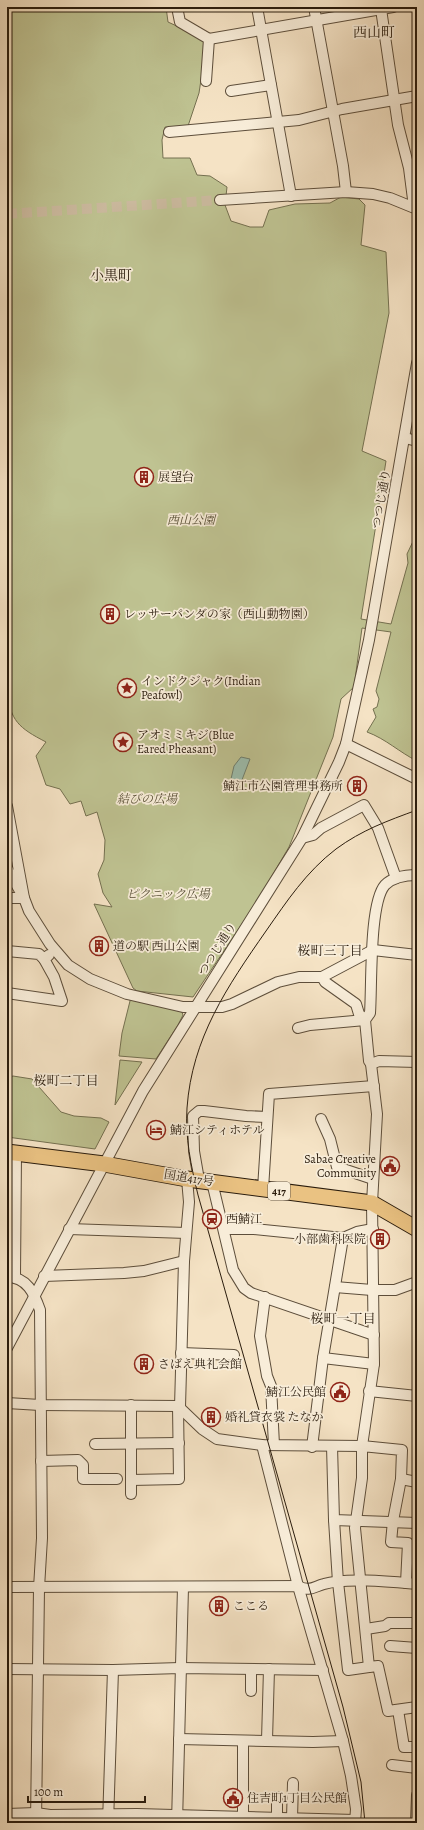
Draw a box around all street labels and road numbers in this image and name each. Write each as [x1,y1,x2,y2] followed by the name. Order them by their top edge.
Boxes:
[368,468,394,530] street label: つつじ通り
[194,919,240,979] street label: つつじ通り
[163,1166,215,1190] street label: 国道417号
[268,1182,290,1200] road number: 417

